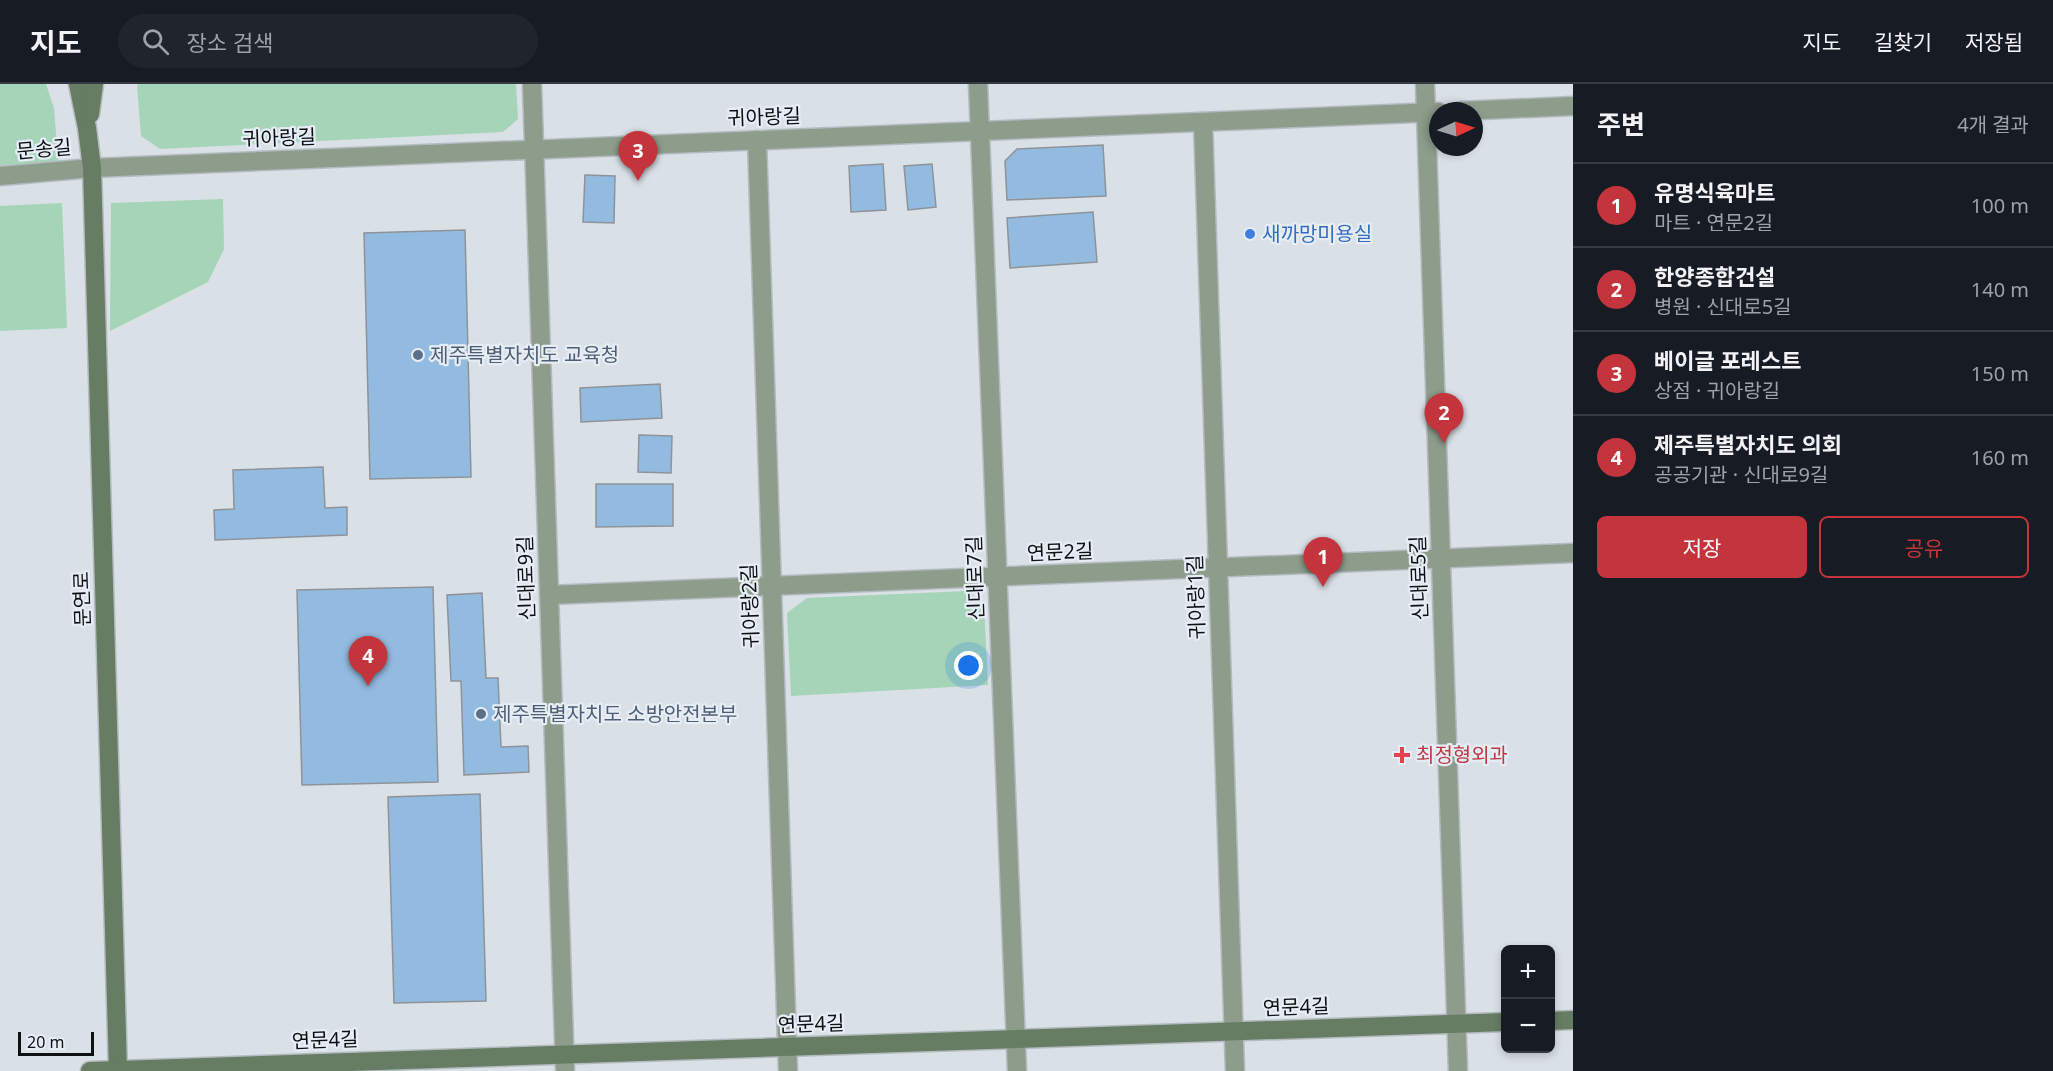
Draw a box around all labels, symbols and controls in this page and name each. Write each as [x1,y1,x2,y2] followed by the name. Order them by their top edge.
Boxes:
[118,14,538,68] search box
[30,23,82,61] text: 지도
[139,25,172,58] icon: search
[187,27,273,57] text: 장소 검색
[1802,28,1841,56] text: 지도
[1874,28,1932,56] text: 길찾기
[1965,28,2023,56] text: 저장됨
[727,102,801,131] street label: 귀아랑길
[1429,102,1483,156] north arrow
[1597,106,1645,142] text: 주변
[1957,111,2029,138] text: 4개 결과
[242,123,316,152] street label: 귀아랑길
[618,132,658,181] pin: 3
[15,133,73,164] street label: 문송길
[1654,177,1775,207] text: 유명식육마트
[1611,192,1622,219] text: 1
[1971,192,2029,219] text: 100 m
[1654,209,1773,236] text: 마트 · 연문2길
[1262,220,1372,247] place label: 새까망미용실
[1243,227,1257,241] marker: 새까망미용실
[1654,261,1775,291] text: 한양종합건설
[1611,276,1622,303] text: 2
[1971,276,2029,303] text: 140 m
[1654,293,1792,320] text: 병원 · 신대로5길
[430,341,619,368] place label: 제주특별자치도 교육청
[1654,345,1801,375] text: 베이글 포레스트
[411,348,425,362] marker: 제주특별자치도 교육청
[1611,360,1622,387] text: 3
[1971,360,2029,387] text: 150 m
[1654,377,1780,404] text: 상점 · 귀아랑길
[1424,394,1464,443] pin: 2
[1654,429,1842,459] text: 제주특별자치도 의회
[1611,444,1622,471] text: 4
[1971,444,2029,471] text: 160 m
[1654,461,1828,488] text: 공공기관 · 신대로9길
[1597,516,1807,578] button: 저장
[1819,516,2029,578] button: 공유
[511,535,540,621] street label: 신대로9길
[960,535,989,621] street label: 신대로7길
[1404,535,1433,621] street label: 신대로5길
[1026,537,1094,566] street label: 연문2길
[1304,538,1342,587] pin: 1
[1181,554,1210,640] street label: 귀아랑1길
[735,563,764,649] street label: 귀아랑2길
[67,571,96,627] street label: 문연로
[348,636,388,686] pin: 4
[954,651,983,680] your location
[493,700,737,727] place label: 제주특별자치도 소방안전본부
[474,707,488,721] marker: 제주특별자치도 소방안전본부
[1416,741,1508,768] place label: 최정형외과
[1393,746,1411,764] marker: 최정형외과
[1501,945,1555,1053] map controls
[1501,945,1555,999] button: +
[1262,992,1330,1021] street label: 연문4길
[1501,999,1555,1053] button: −
[777,1009,845,1038] street label: 연문4길
[291,1025,359,1054] street label: 연문4길
[18,1029,94,1056] scale bar
[27,1031,64,1053] text: 20 m

